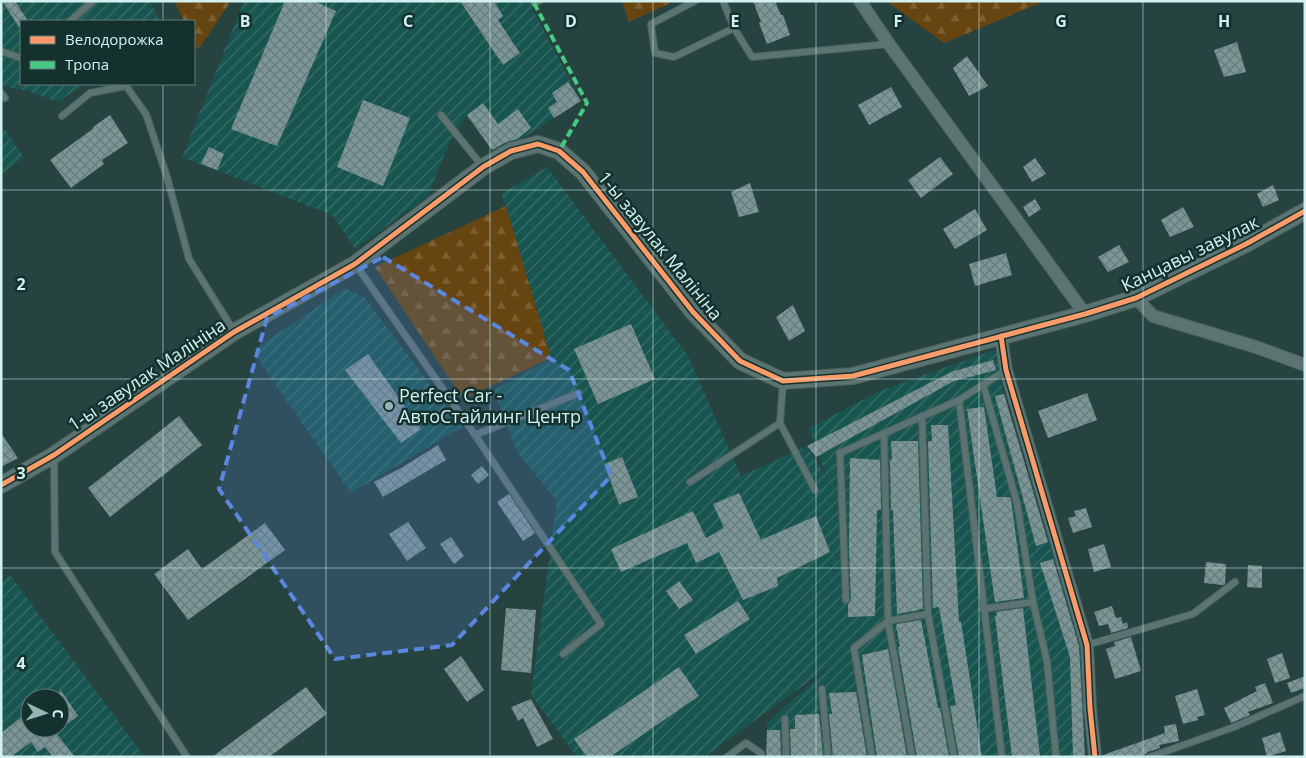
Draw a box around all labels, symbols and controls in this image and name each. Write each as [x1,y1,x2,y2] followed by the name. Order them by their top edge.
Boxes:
[240,10,250,32] text: B
[403,10,413,32] text: C
[565,10,577,32] text: D
[731,10,740,32] text: E
[894,10,902,32] text: F
[1055,10,1067,32] text: G
[1218,10,1230,32] text: H
[20,20,195,85] legend
[65,29,164,49] text: Велодорожка
[65,54,109,74] text: Тропа
[593,166,728,325] street label: 1-ы завулак Малініна
[1117,209,1263,297] street label: Канцавы завулак
[16,273,26,295] text: 2
[63,312,230,436] street label: 1-ы завулак Малініна
[399,383,581,428] place label: Perfect Car - АвтоСтайлинг Центр
[383,400,395,412] marker: Perfect Car - АвтоСтайлинг Центр
[16,462,26,484] text: 3
[16,652,26,674] text: 4
[20,688,70,738] north arrow
[49,709,68,719] text: С

